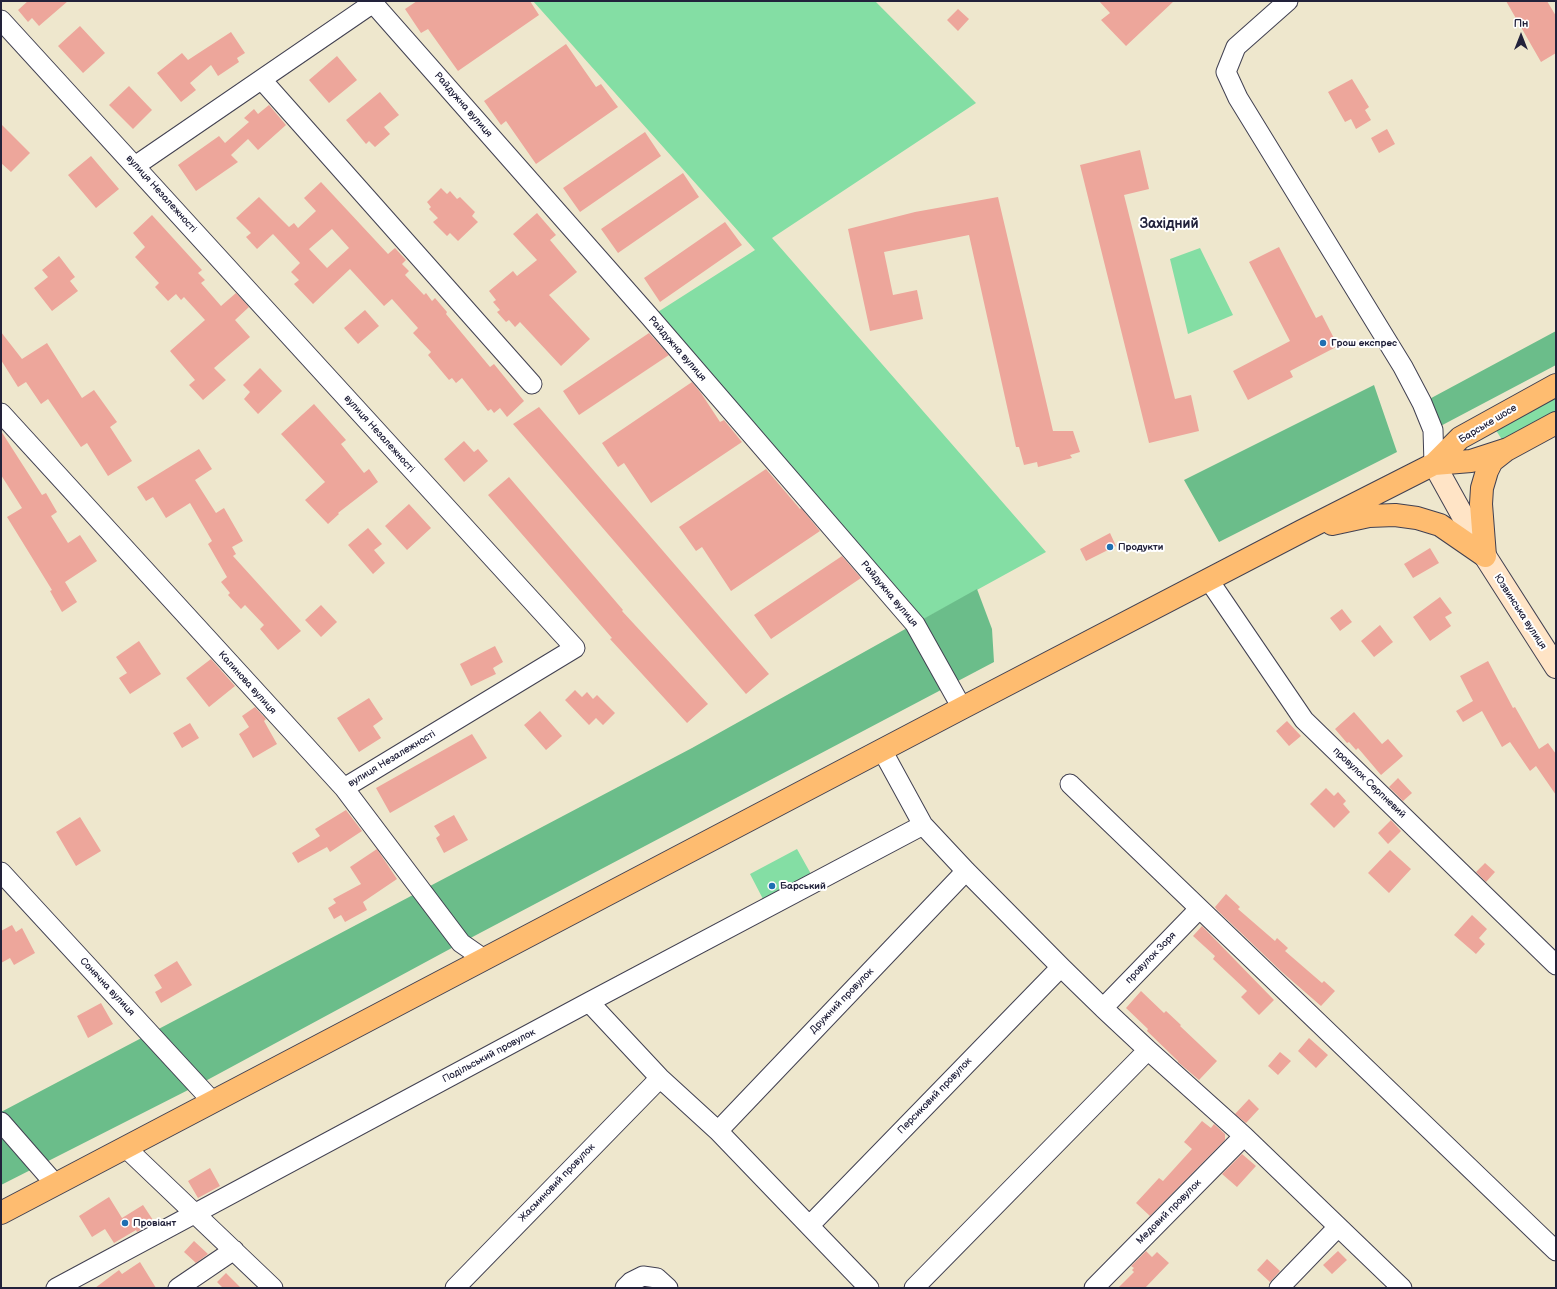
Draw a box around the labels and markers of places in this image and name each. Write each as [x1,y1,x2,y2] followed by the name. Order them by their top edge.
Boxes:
[1331,337,1397,349] place label: Грош експрес
[1318,338,1328,348] marker: Грош експрес
[1118,541,1163,553] place label: Продукти
[1105,542,1115,552] marker: Продукти
[780,880,826,892] place label: Барський
[767,881,777,891] marker: Барський
[133,1217,176,1229] place label: Провіант
[120,1218,130,1228] marker: Провіант

